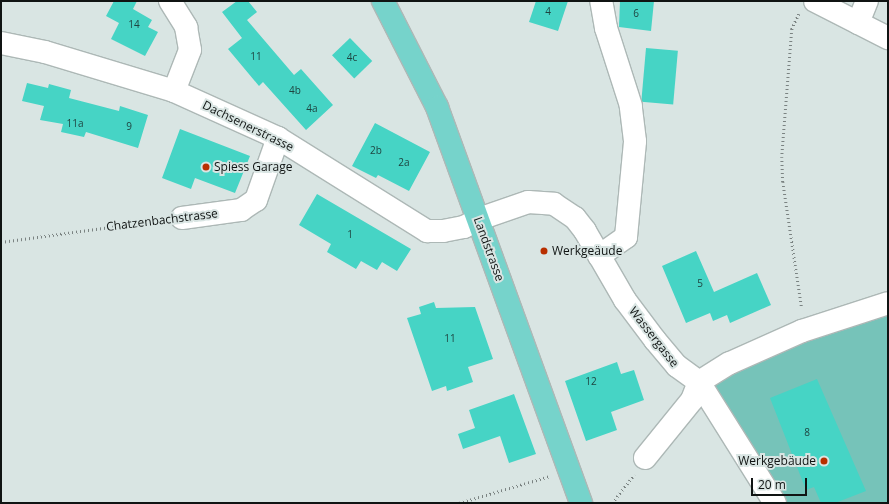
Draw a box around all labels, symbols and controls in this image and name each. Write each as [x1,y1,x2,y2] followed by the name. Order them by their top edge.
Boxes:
[545,6,551,18] house number: 4
[633,8,639,20] house number: 6
[128,19,140,31] house number: 14
[250,51,262,63] house number: 11
[347,52,357,64] house number: 4c
[289,85,301,97] house number: 4b
[200,98,296,154] street label: Dachsenerstrasse
[306,103,318,115] house number: 4a
[67,118,83,130] house number: 11a
[126,121,132,133] house number: 9
[370,145,382,157] house number: 2b
[398,157,410,169] house number: 2a
[214,160,292,174] place label: Spiess Garage
[201,162,211,172] marker: Spiess Garage
[105,206,219,234] street label: Chatzenbachstrasse
[471,215,507,283] street label: Landstrasse
[347,229,353,241] house number: 1
[552,244,622,258] place label: Werkgeäude
[539,246,549,256] marker: Werkgeäude
[697,278,703,290] house number: 5
[626,304,682,370] street label: Wassergasse
[444,333,456,345] house number: 11
[585,376,597,388] house number: 12
[804,427,810,439] house number: 8
[738,454,816,468] place label: Werkgebäude
[819,456,829,466] marker: Werkgebäude
[753,470,809,496] scale bar
[758,476,786,493] text: 20 m

